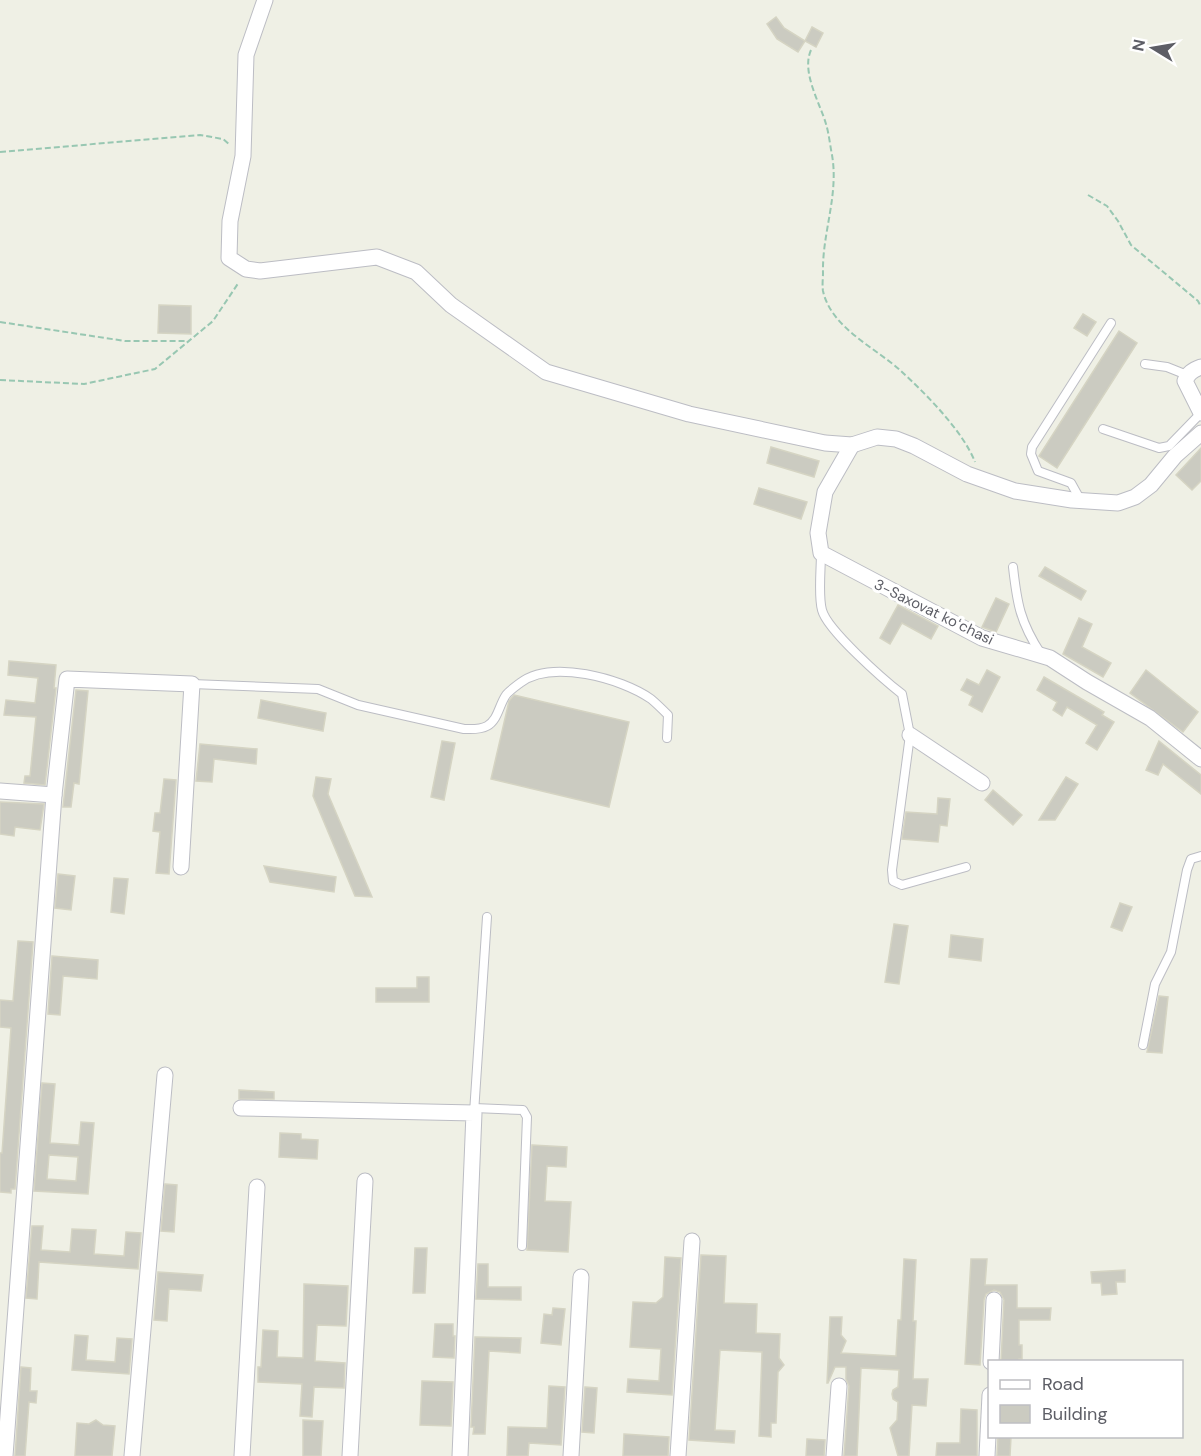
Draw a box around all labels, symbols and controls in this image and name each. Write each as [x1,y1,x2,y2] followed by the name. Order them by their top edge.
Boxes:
[1123,18,1183,78] north arrow
[1127,38,1150,53] text: N
[871,574,997,650] street label: 3-Saxovat koʻchasi
[988,1360,1183,1438] legend
[1042,1372,1084,1396] text: Road
[1042,1402,1107,1426] text: Building

